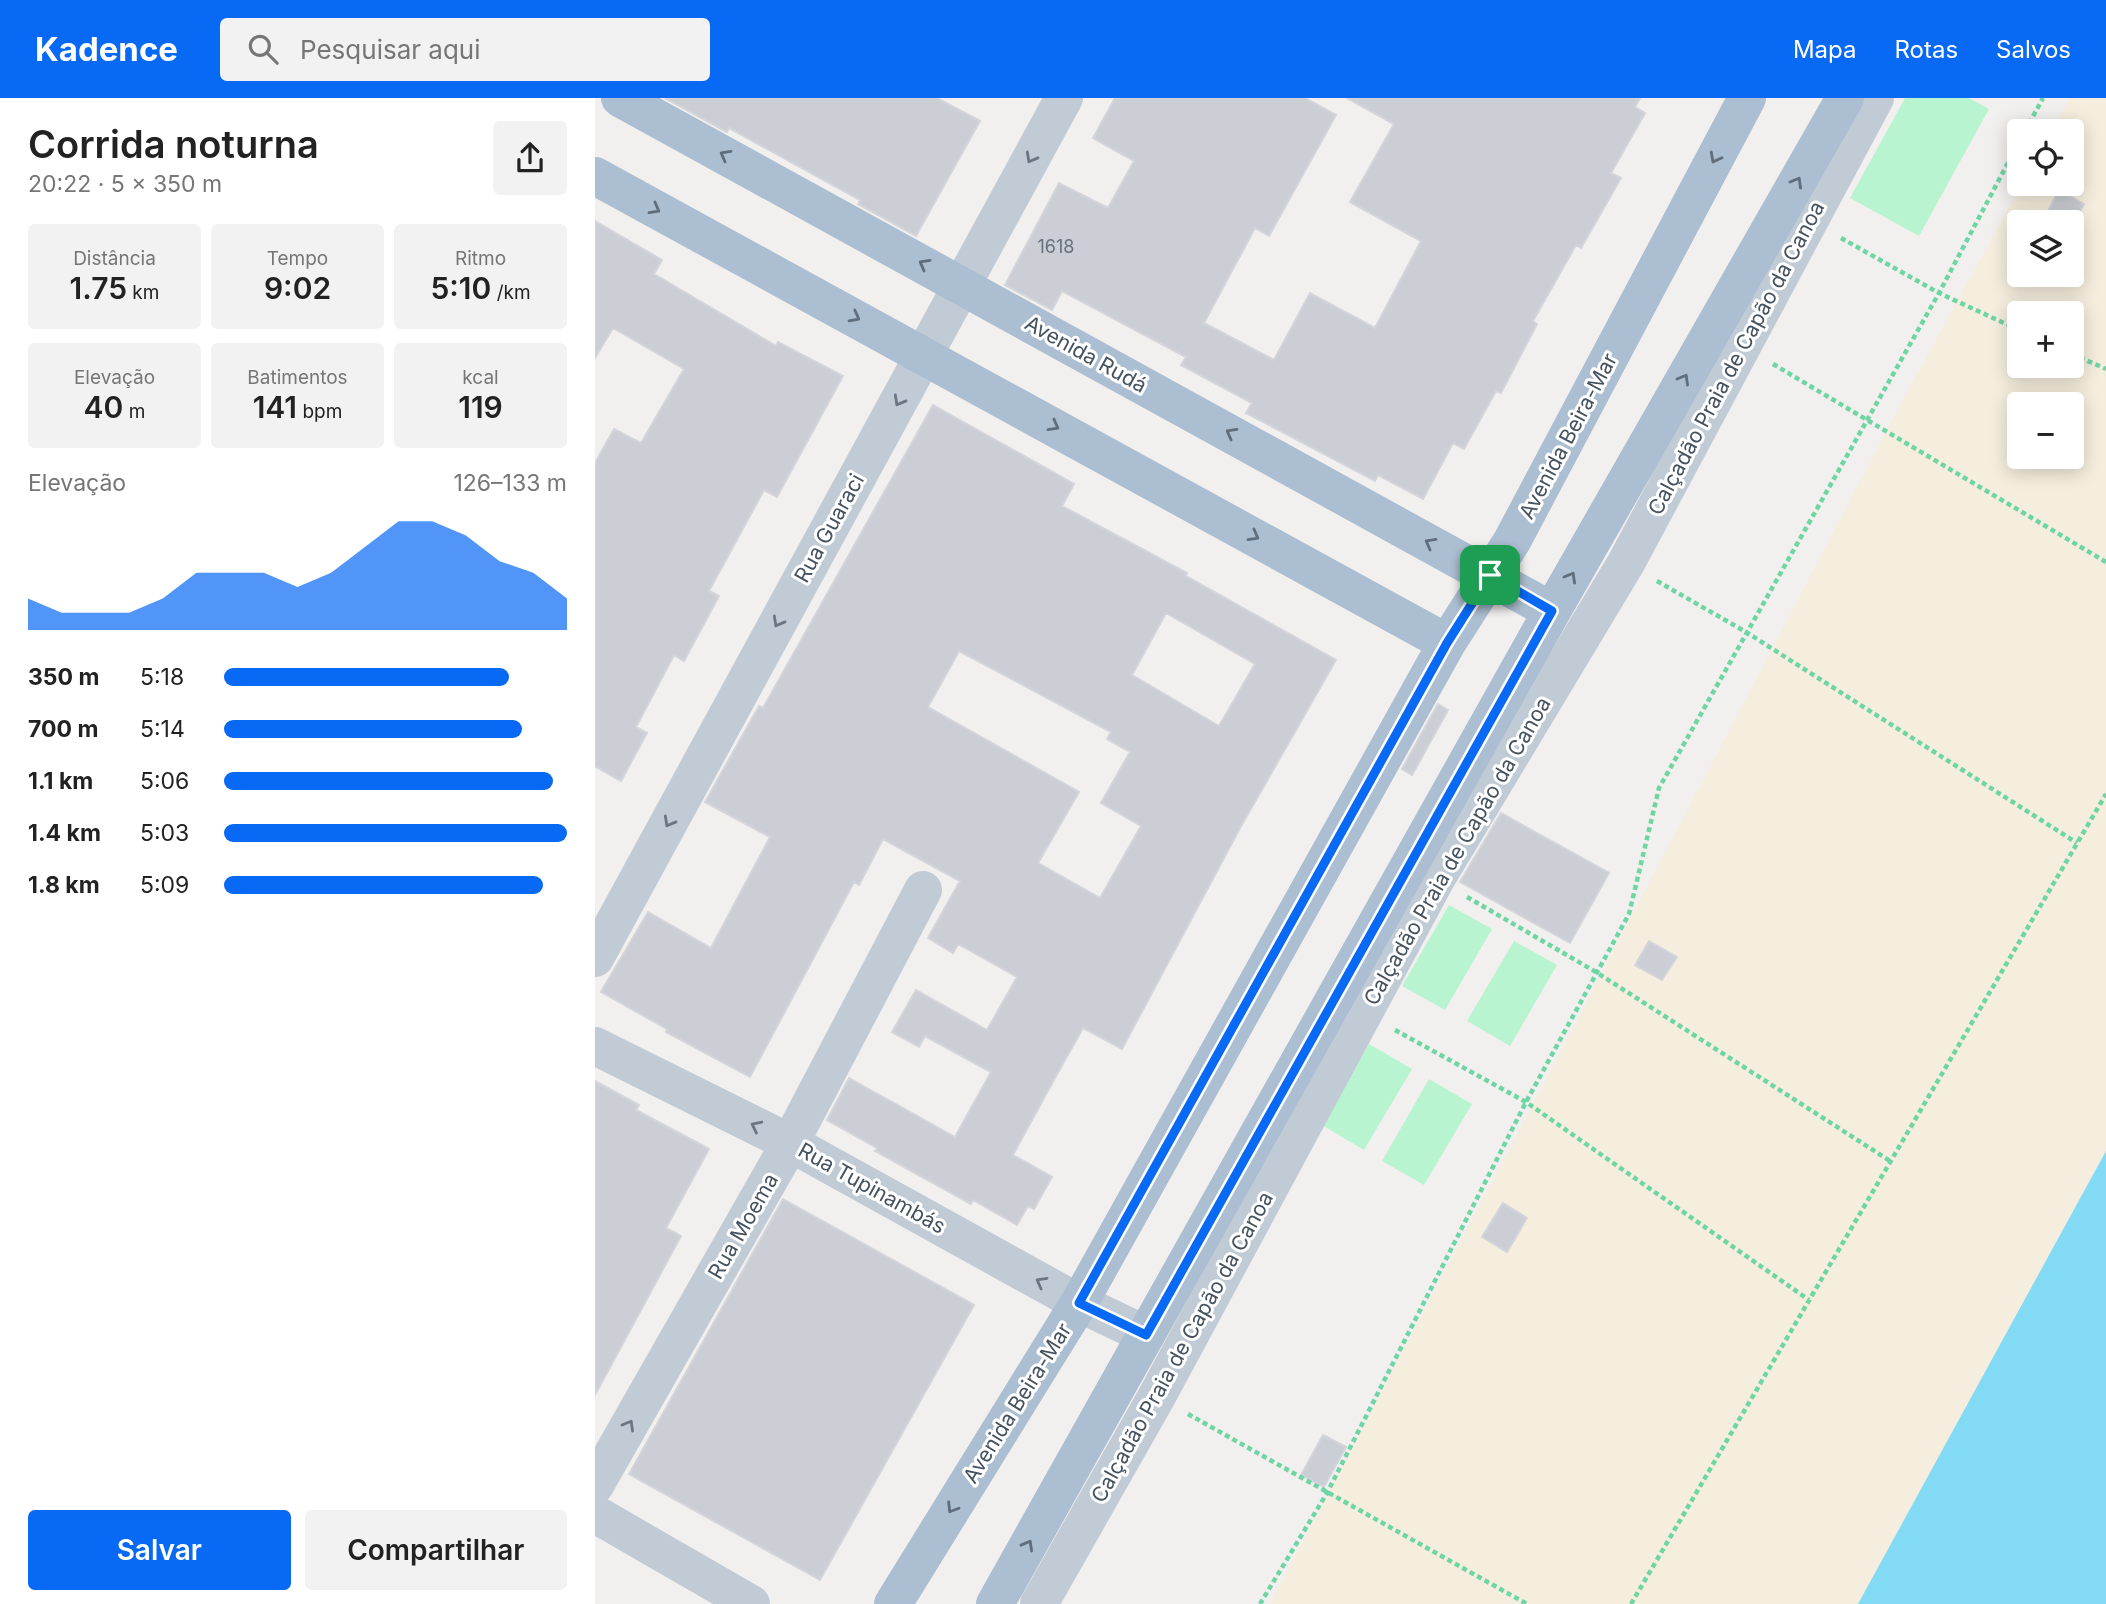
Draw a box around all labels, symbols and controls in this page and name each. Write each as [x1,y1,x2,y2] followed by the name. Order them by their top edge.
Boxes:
[220,18,710,81] search box
[35,29,178,69] text: Kadence
[244,30,282,68] icon: search
[300,34,481,65] text: Pesquisar aqui
[1793,35,1857,64] text: Mapa
[1895,35,1958,64] text: Rotas
[1996,35,2071,64] text: Salvos
[2007,119,2084,469] map controls
[2007,119,2084,196] button: locate
[28,121,319,167] text: Corrida noturna
[493,121,567,195] button: share
[719,150,732,164] one-way arrow
[1026,151,1039,163] one-way arrow
[1710,151,1723,163] one-way arrow
[28,170,222,198] text: 20:22 · 5 × 350 m
[1789,177,1802,189] one-way arrow
[1642,197,1830,519] street label: Calçadão Praia de Capão da Canoa
[648,200,660,214] one-way arrow
[2007,210,2084,287] button: layers
[1038,236,1074,257] house number: 1618
[73,247,156,270] text: Distância
[267,247,328,270] text: Tempo
[455,247,506,270] text: Ritmo
[919,259,931,273] one-way arrow
[70,270,127,306] text: 1.75
[264,270,331,306] text: 9:02
[430,270,491,306] text: 5:10
[127,281,159,304] text: km
[491,281,531,304] text: /km
[2007,301,2084,378] button: +
[848,309,860,322] one-way arrow
[1021,310,1151,398] street label: Avenida Rudá
[1514,349,1622,523] street label: Avenida Beira-Mar
[74,366,155,389] text: Elevação
[247,366,348,389] text: Batimentos
[462,366,499,389] text: kcal
[1676,374,1689,387] one-way arrow
[84,389,123,425] text: 40
[253,389,297,425] text: 141
[458,389,503,425] text: 119
[2007,392,2084,469] button: −
[894,394,907,406] one-way arrow
[123,400,145,423] text: m
[297,400,342,423] text: bpm
[1047,418,1060,431] one-way arrow
[1226,428,1238,441] one-way arrow
[28,469,126,497] text: Elevação
[453,469,567,497] text: 126–133 m
[789,469,869,587] street label: Rua Guaraci
[1246,528,1259,541] one-way arrow
[1425,538,1437,551] one-way arrow
[1460,545,1520,605] pin
[1471,556,1509,594] icon: arrive
[1563,572,1576,584] one-way arrow
[773,615,786,627] one-way arrow
[28,663,100,691] text: 350 m
[140,663,184,691] text: 5:18
[1358,693,1556,1009] street label: Calçadão Praia de Capão da Canoa
[28,715,98,743] text: 700 m
[140,715,185,743] text: 5:14
[28,767,93,795] text: 1.1 km
[140,767,189,795] text: 5:06
[664,815,678,827] one-way arrow
[28,819,101,847] text: 1.4 km
[140,819,189,847] text: 5:03
[28,871,100,899] text: 1.8 km
[140,871,189,899] text: 5:09
[751,1120,763,1134] one-way arrow
[794,1137,950,1239] street label: Rua Tupinambás
[703,1169,783,1283] street label: Rua Moema
[1086,1187,1278,1507] street label: Calçadão Praia de Capão da Canoa
[1036,1277,1048,1290] one-way arrow
[958,1318,1076,1488] street label: Avenida Beira-Mar
[621,1420,634,1433] one-way arrow
[948,1500,961,1513] one-way arrow
[28,1510,291,1590] button: Salvar
[305,1510,567,1590] button: Compartilhar
[1020,1539,1033,1552] one-way arrow

